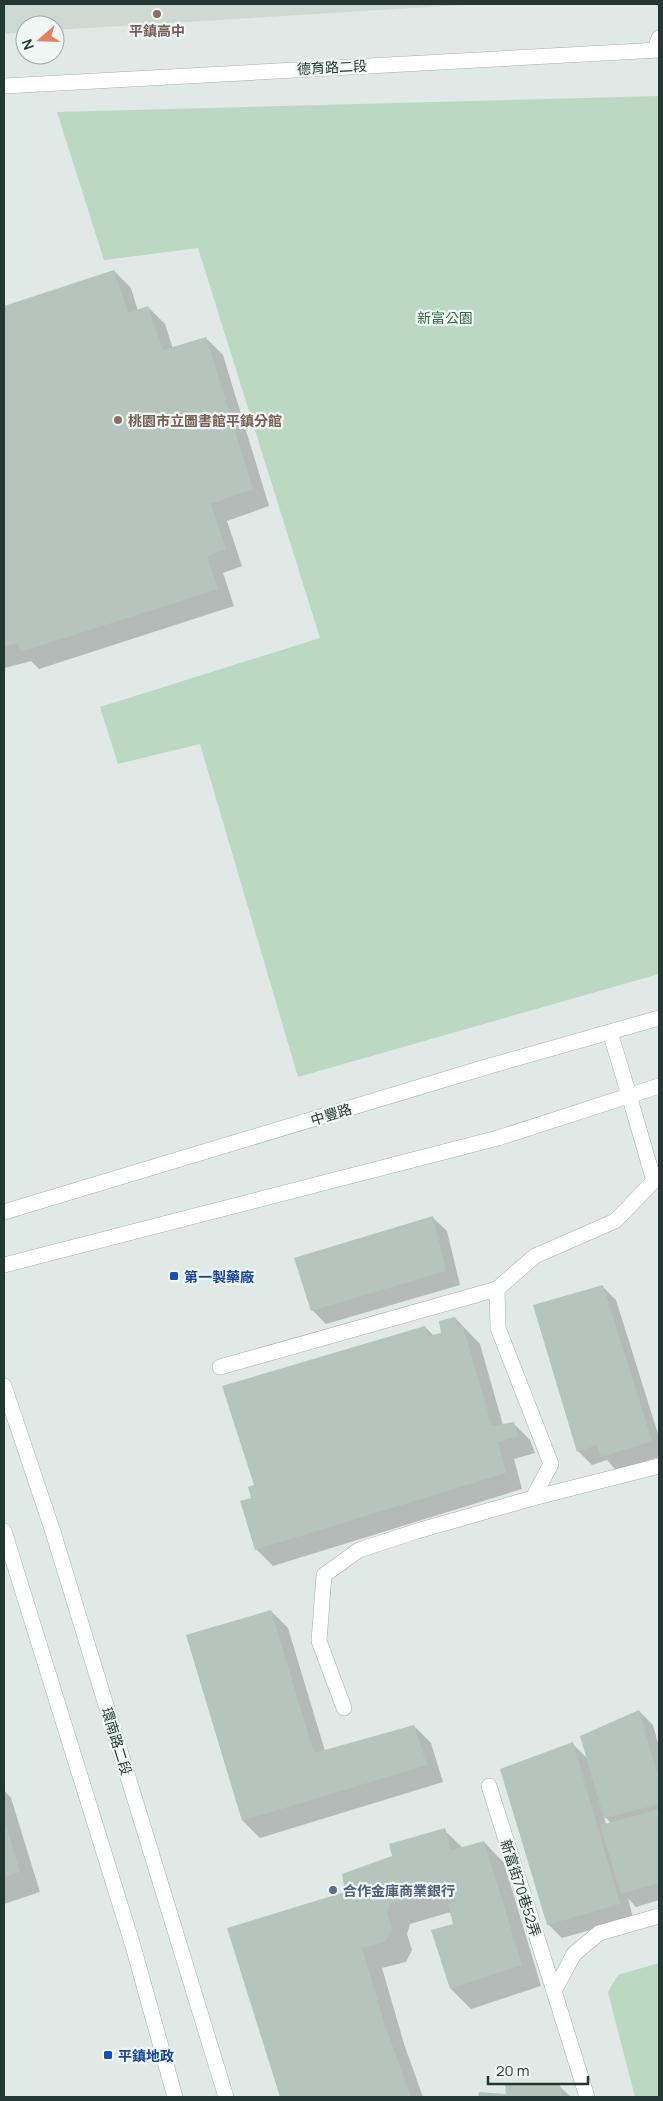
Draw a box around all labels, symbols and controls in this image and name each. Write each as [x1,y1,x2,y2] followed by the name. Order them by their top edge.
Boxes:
[151,8,163,20] marker: 平鎮高中
[15,15,65,65] north arrow
[129,21,185,40] place label: 平鎮高中
[17,37,38,53] text: N
[297,56,367,78] street label: 德育路二段
[417,308,473,327] park label: 新富公園
[128,411,282,430] place label: 桃園市立圖書館平鎮分館
[112,414,124,426] marker: 桃園市立圖書館平鎮分館
[308,1099,354,1129] street label: 中豐路
[184,1267,254,1286] place label: 第一製藥廠
[168,1270,180,1282] marker: 第一製藥廠
[98,1705,136,1777] street label: 環南路二段
[496,1837,546,1939] street label: 新富街70巷52弄
[343,1881,455,1900] place label: 合作金庫商業銀行
[327,1884,339,1896] marker: 合作金庫商業銀行
[118,2046,174,2065] place label: 平鎮地政
[102,2049,114,2061] marker: 平鎮地政
[488,2054,588,2086] scale bar
[496,2060,529,2081] text: 20 m

